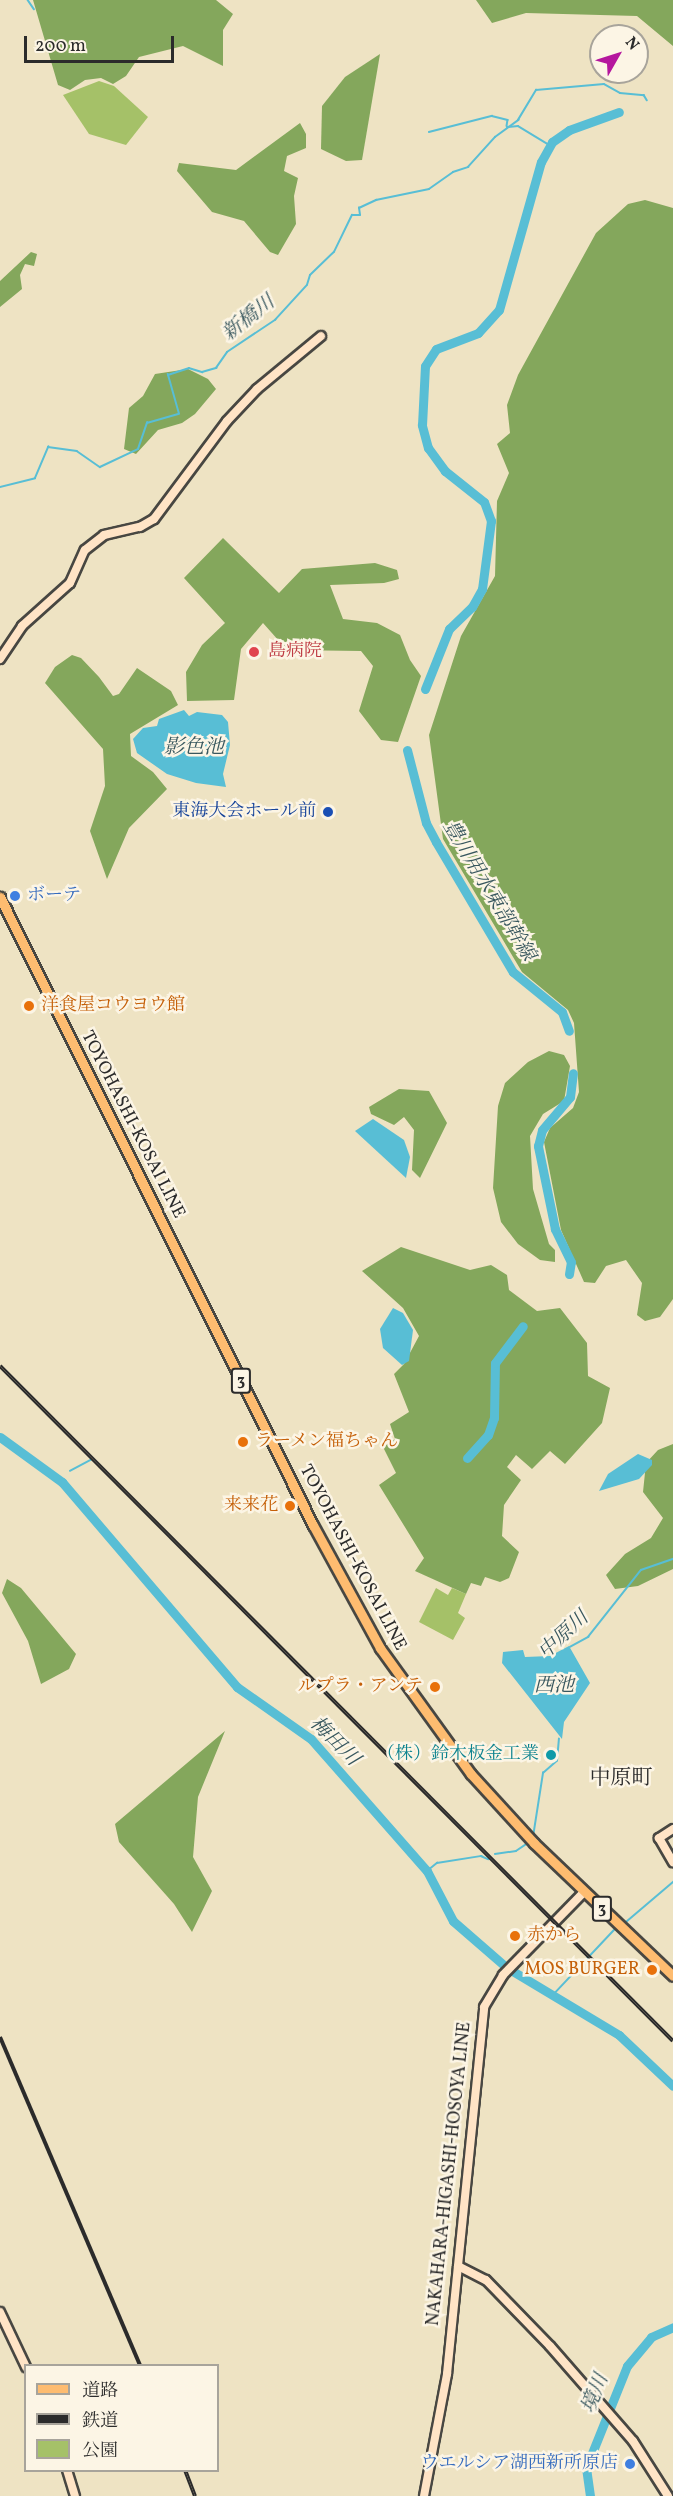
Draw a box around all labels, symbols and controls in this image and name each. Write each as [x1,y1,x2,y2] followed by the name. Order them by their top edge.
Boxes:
[27,24,177,62] scale bar
[589,24,649,84] north arrow
[619,32,644,55] text: N
[35,34,86,59] text: 200 m
[218,291,280,347] water label: 新橋川
[268,641,322,663] place label: 島病院
[245,643,263,661] marker: 島病院
[164,736,224,760] water label: 影色池
[172,801,316,823] place label: 東海大会ホール前
[321,805,335,819] marker: 東海大会ホール前
[437,816,539,966] water label: 豊川用水東部幹線
[27,885,81,907] place label: ボーテ
[8,889,22,903] marker: ボーテ
[41,995,185,1017] place label: 洋食屋コウヨウ館
[22,999,36,1013] marker: 洋食屋コウヨウ館
[75,1028,189,1222] street label: TOYOHASHI-KOSAI LINE
[230,1368,252,1394] road number: 3
[255,1431,399,1453] place label: ラーメン福ちゃん
[236,1435,250,1449] marker: ラーメン福ちゃん
[294,1461,410,1655] street label: TOYOHASHI-KOSAI LINE
[224,1495,278,1517] place label: 来来花
[283,1499,297,1513] marker: 来来花
[534,1607,594,1665] water label: 中原川
[534,1674,574,1698] water label: 西池
[297,1676,423,1698] place label: ルプラ・アンテ
[428,1680,442,1694] marker: ルプラ・アンテ
[304,1712,364,1772] water label: 梅田川
[377,1744,539,1766] place label: （株）鈴木板金工業
[544,1748,558,1762] marker: （株）鈴木板金工業
[590,1766,652,1792] district label: 中原町
[592,1896,612,1922] road number: 3
[527,1925,581,1947] place label: 赤から
[508,1929,522,1943] marker: 赤から
[525,1959,640,1981] place label: MOS BURGER
[645,1963,659,1977] marker: MOS BURGER
[423,2021,477,2327] street label: NAKAHARA-HIGASHI-HOSOYA LINE
[24,2364,219,2472] legend
[577,2371,615,2417] water label: 境川
[82,2379,118,2404] text: 道路
[82,2409,118,2434] text: 鉄道
[82,2439,118,2464] text: 公園
[420,2453,618,2475] place label: ウエルシア湖西新所原店
[623,2457,637,2471] marker: ウエルシア湖西新所原店

